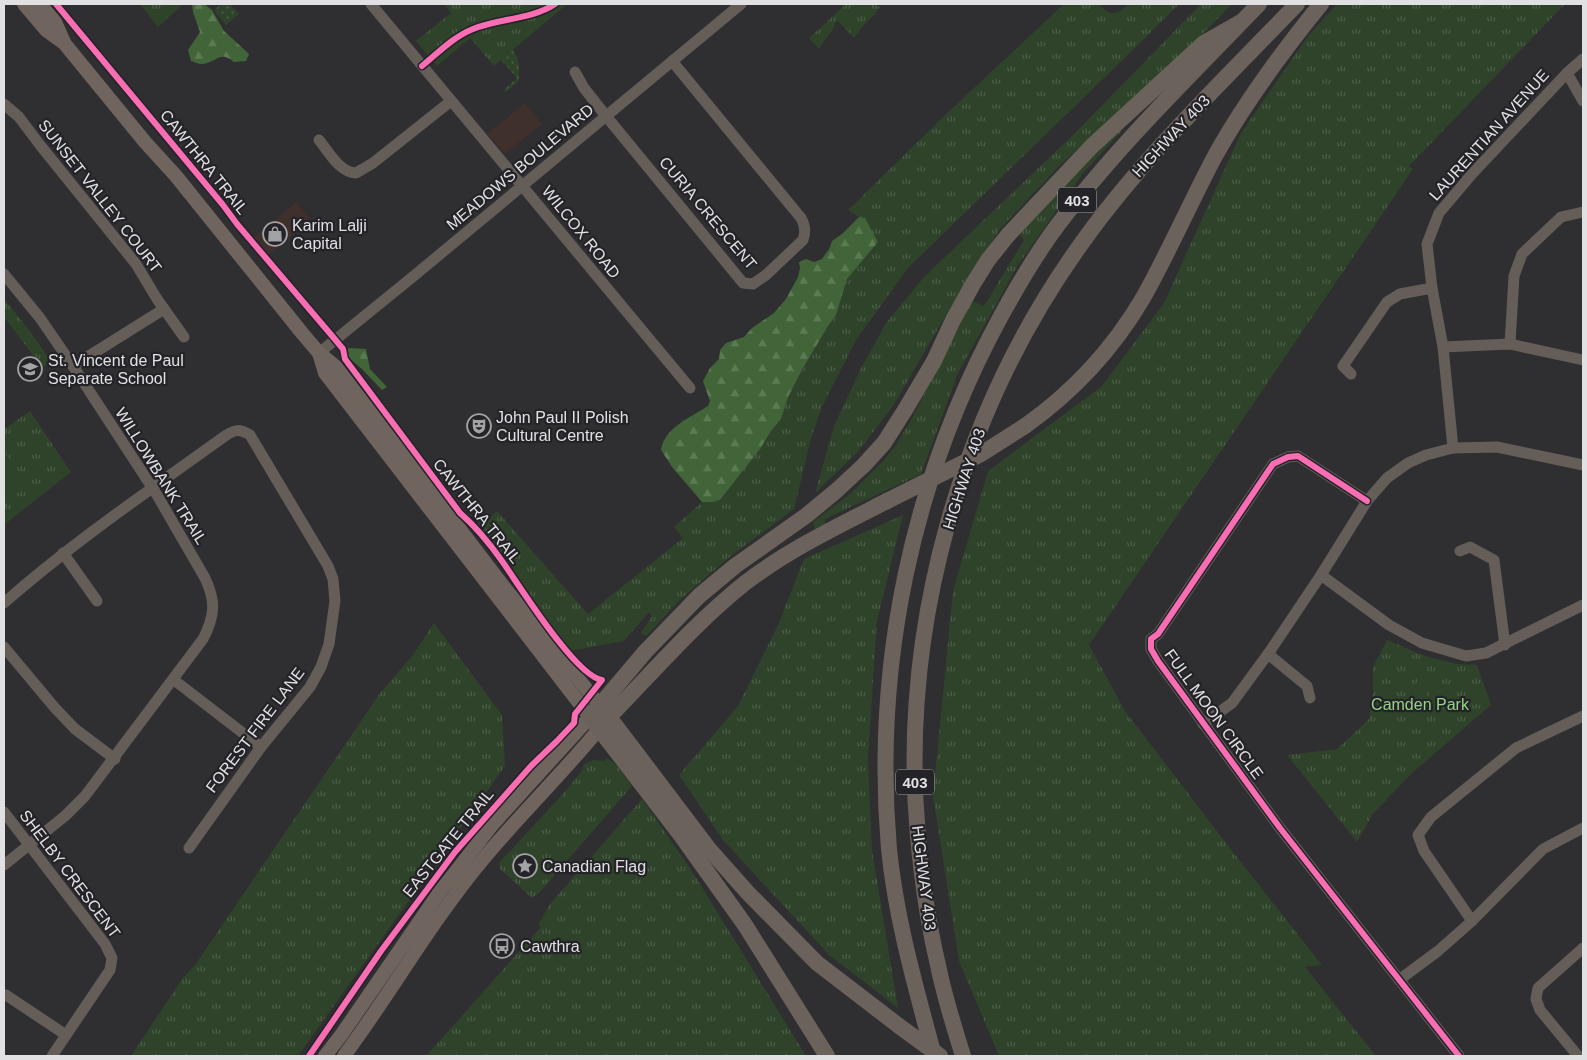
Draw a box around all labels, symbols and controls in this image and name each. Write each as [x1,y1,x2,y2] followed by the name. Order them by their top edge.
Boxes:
[1426,66,1552,204] street label: LAURENTIAN AVENUE
[1129,92,1213,180] street label: HIGHWAY 403
[443,101,597,233] street label: MEADOWS BOULEVARD
[157,107,251,218] street label: CAWTHRA TRAIL
[35,116,165,276] street label: SUNSET VALLEY COURT
[656,153,760,273] street label: CURIA CRESCENT
[539,182,623,282] street label: WILCOX ROAD
[1058,188,1096,212] road number: 403
[292,217,367,252] place label: Karim Lalji Capital
[262,221,288,247] shop icon: Karim Lalji Capital
[48,352,184,387] place label: St. Vincent de Paul Separate School
[17,356,43,382] school or university icon: St. Vincent de Paul Separate School
[112,405,210,548] street label: WILLOWBANK TRAIL
[496,409,629,444] place label: John Paul II Polish Cultural Centre
[466,413,492,439] theatre icon: John Paul II Polish Cultural Centre
[940,426,988,532] street label: HIGHWAY 403
[430,456,524,567] street label: CAWTHRA TRAIL
[1161,646,1267,782] street label: FULL MOON CIRCLE
[203,664,307,796] street label: FOREST FIRE LANE
[1371,696,1470,713] park label: Camden Park
[896,770,934,794] road number: 403
[399,786,497,900] street label: EASTGATE TRAIL
[16,807,124,941] street label: SHELBY CRESCENT
[909,825,939,932] street label: HIGHWAY 403
[512,853,538,879] place icon: Canadian Flag
[542,858,646,875] place label: Canadian Flag
[489,933,515,959] bus stop icon: Cawthra
[520,938,580,955] place label: Cawthra

